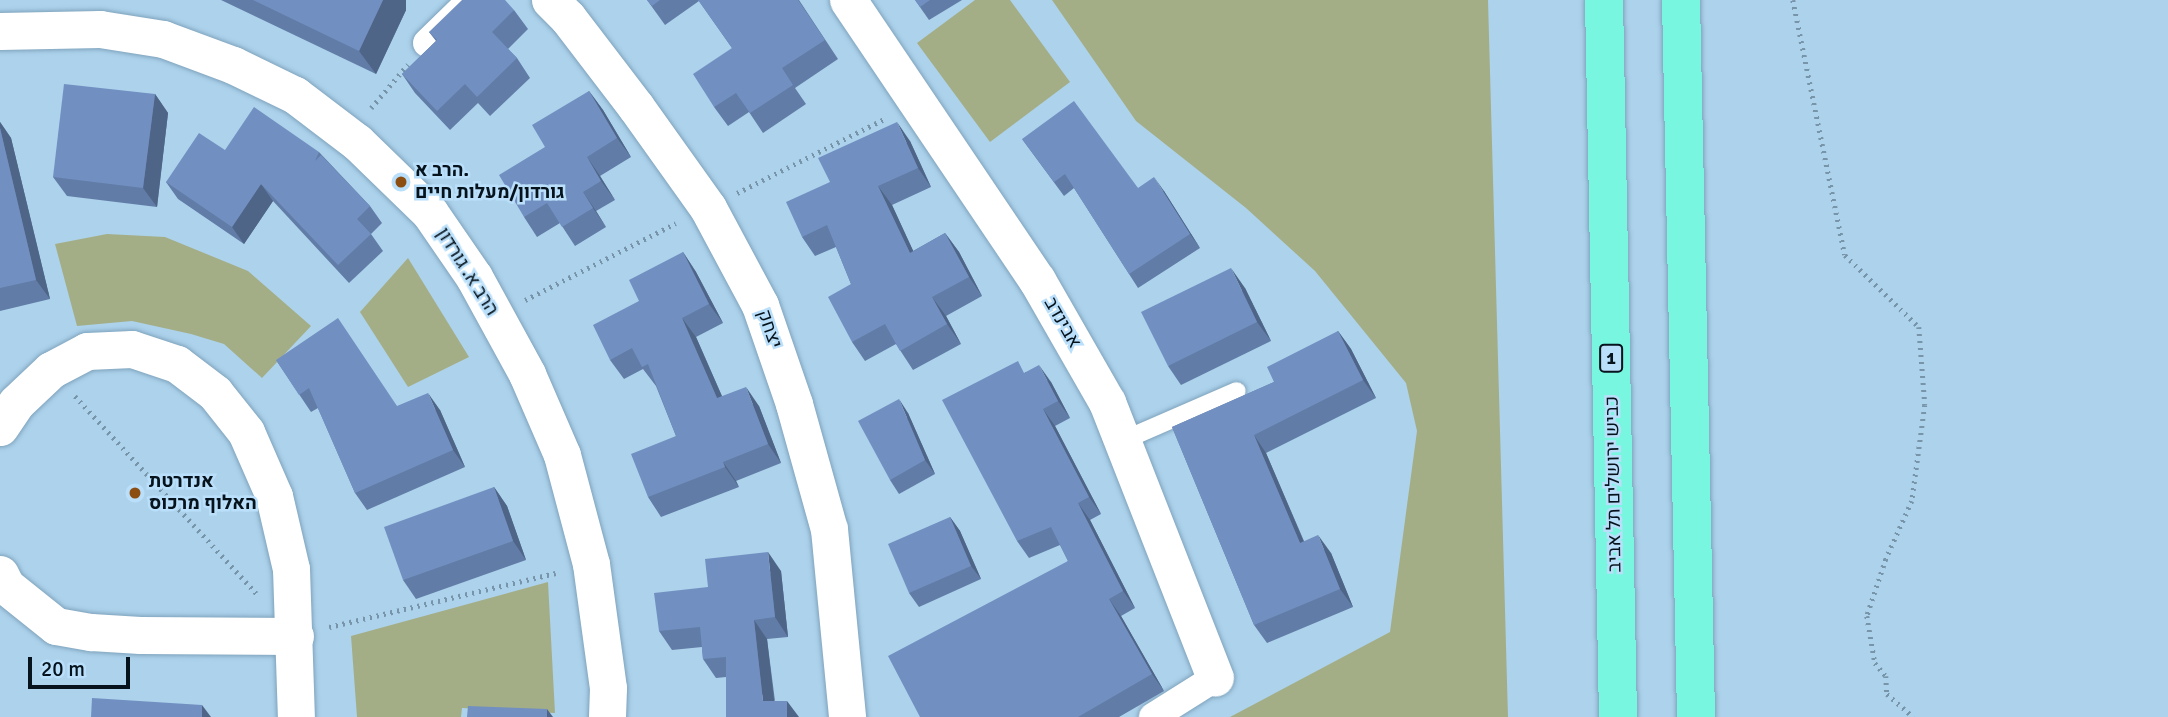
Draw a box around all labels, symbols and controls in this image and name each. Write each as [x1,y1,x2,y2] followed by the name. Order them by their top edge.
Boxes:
[415,160,565,204] place label: הרב א. גורדון/מעלות חיים
[393,174,409,190] marker: הרב א. גורדון/מעלות חיים
[431,224,503,320] street label: הרב א. גורדון
[1038,294,1086,352] street label: אבינדב
[752,307,786,351] street label: יצחק
[1599,344,1623,372] road number: 1
[1601,396,1627,572] street label: כביש ירושלים תל אביב
[149,471,257,515] place label: אנדרטת האלוף מרכוס
[127,485,143,501] marker: אנדרטת האלוף מרכוס
[32,644,133,688] scale bar
[41,656,85,682] text: 20 m

